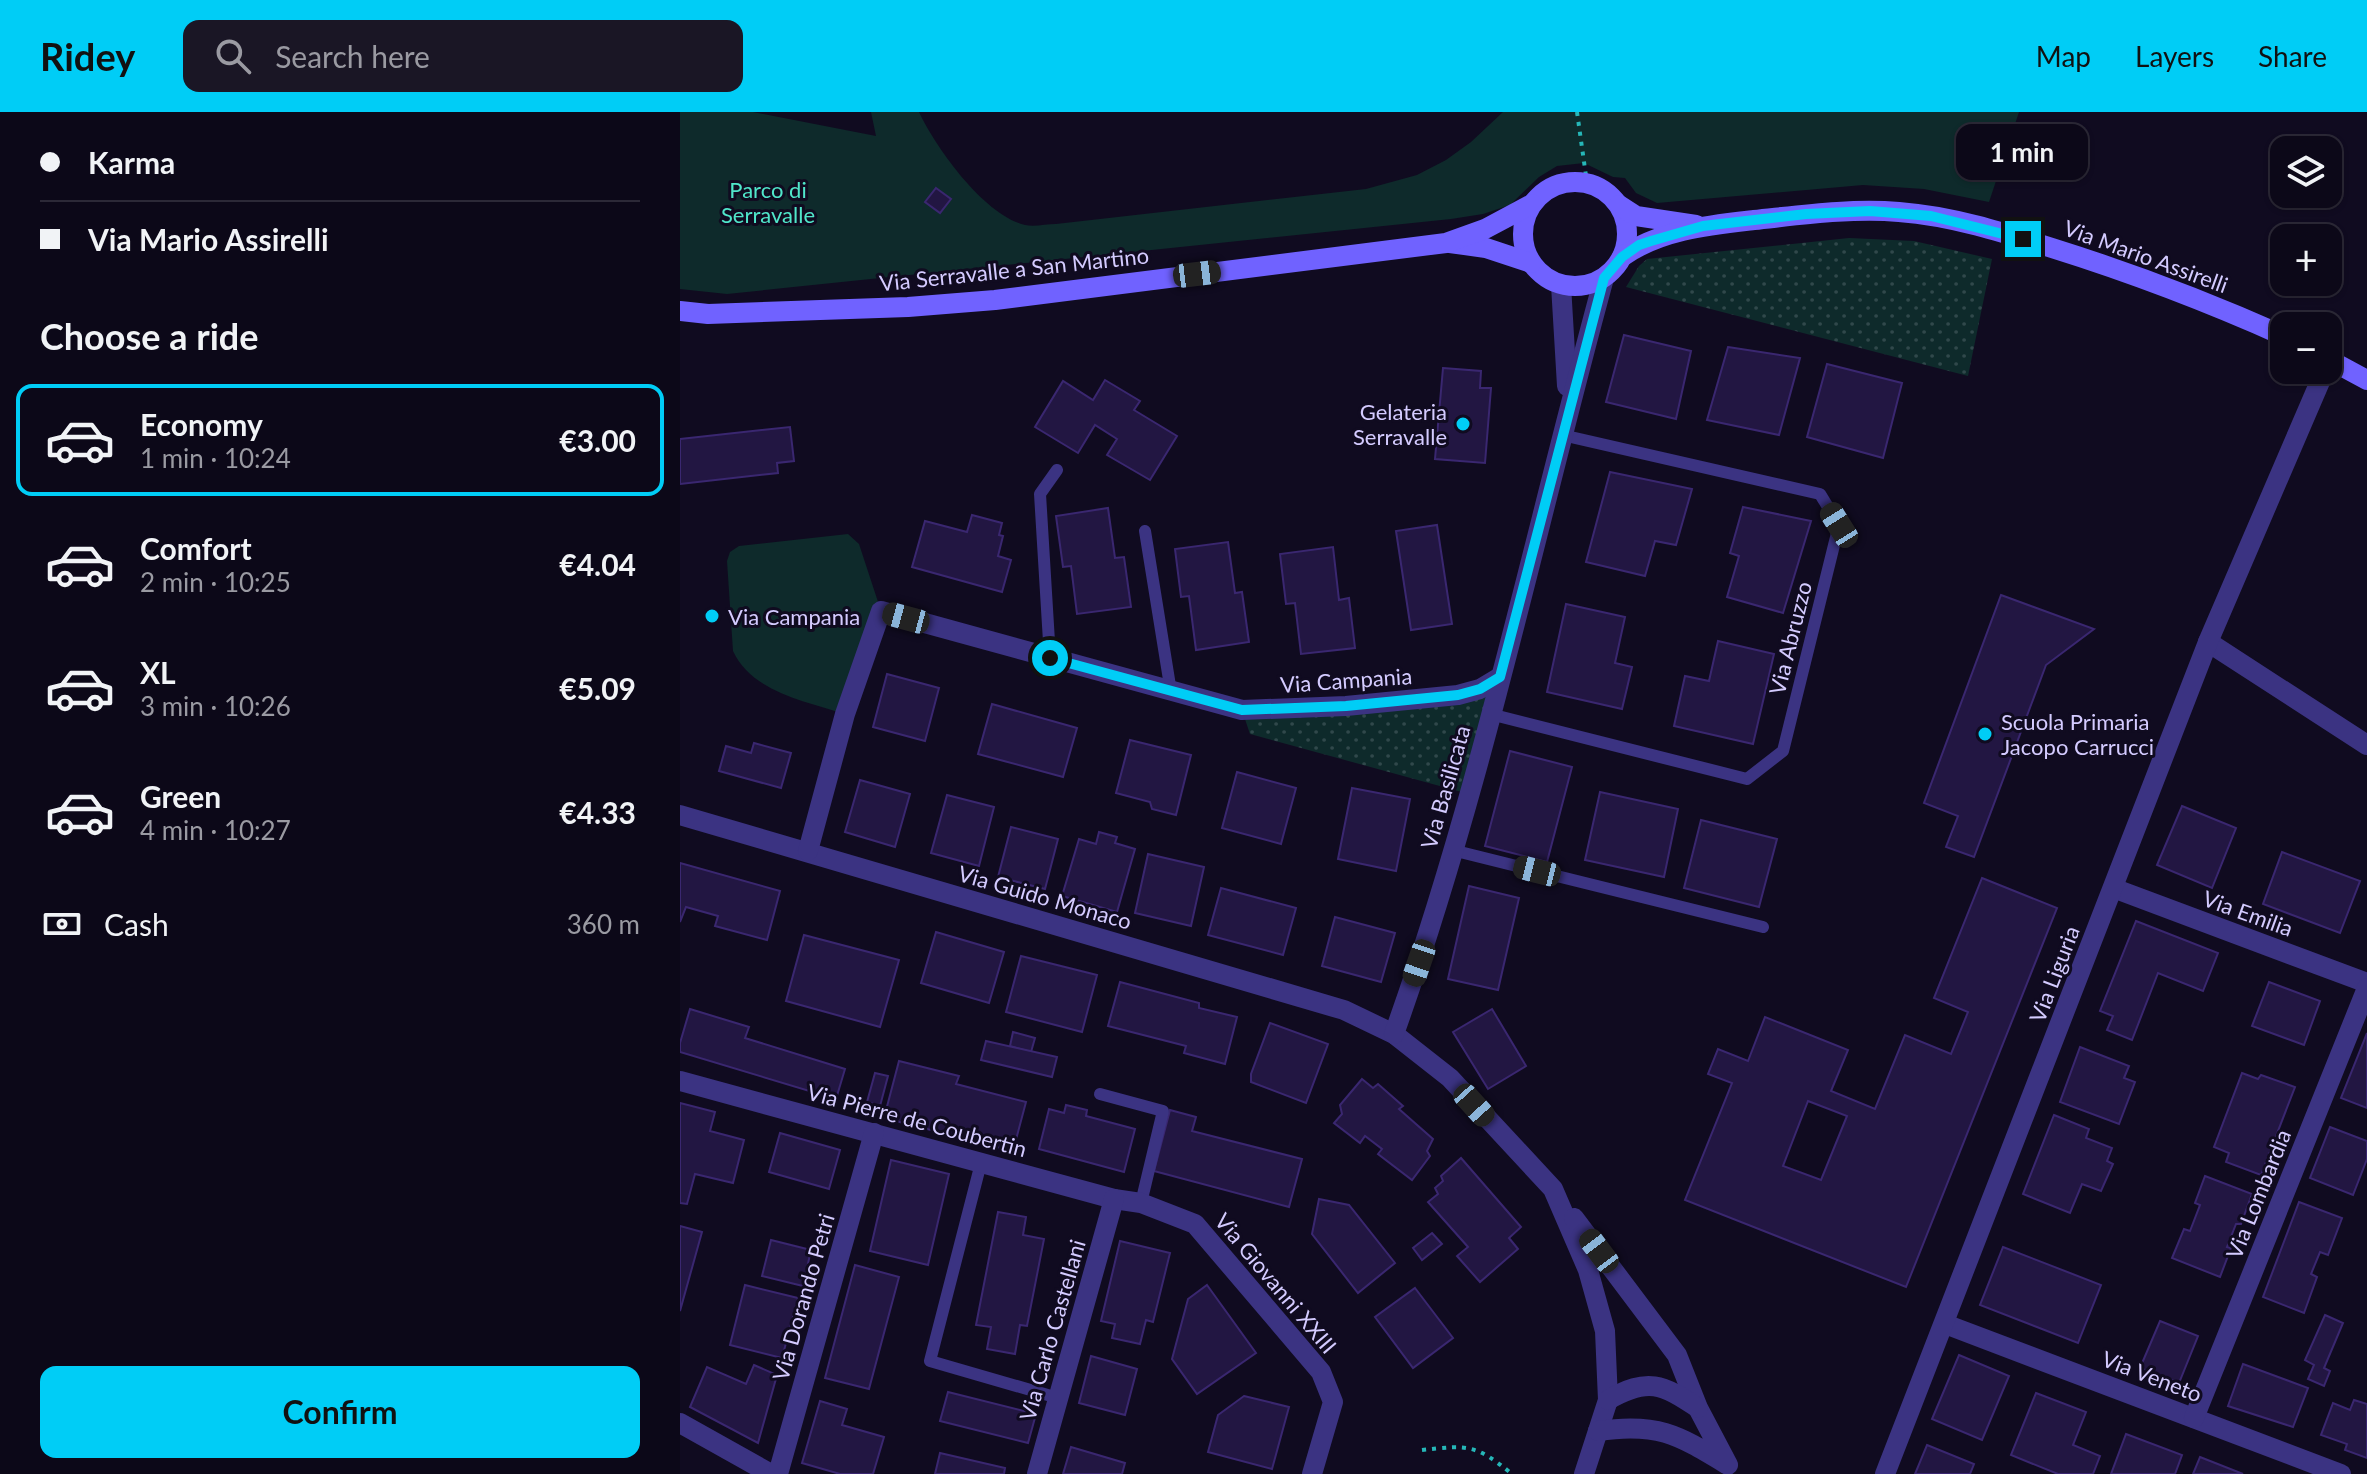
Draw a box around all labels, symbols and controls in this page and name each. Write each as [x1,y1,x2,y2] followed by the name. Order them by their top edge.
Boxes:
[183,20,743,92] search box
[40,33,135,79] text: Ridey
[211,34,255,78] icon: search
[275,38,430,74] text: Search here
[2036,39,2091,73] text: Map
[2135,39,2214,73] text: Layers
[2258,39,2327,73] text: Share
[1957,123,2089,179] callout: 1 min
[1990,136,2054,168] text: 1 min
[2270,136,2342,384] map controls
[2270,136,2342,208] button: layers
[88,144,175,180] text: Karma
[721,176,815,228] park label: Parco di Serravalle
[2060,214,2232,298] street label: Via Mario Assirelli
[88,221,329,257] text: Via Mario Assirelli
[2005,221,2041,257] route end
[2270,224,2342,296] button: +
[878,241,1150,297] street label: Via Serravalle a San Martino
[1172,259,1222,289] car
[2270,312,2342,384] button: −
[40,314,259,358] text: Choose a ride
[1353,398,1447,450] place label: Gelateria Serravalle
[44,404,116,476] icon: car
[140,406,263,442] text: Economy
[1454,415,1472,433] marker: Gelateria Serravalle
[559,422,636,458] text: €3.00
[140,442,291,474] text: 1 min · 10:24
[1816,498,1862,552] car
[44,528,116,600] icon: car
[140,530,252,566] text: Comfort
[559,546,636,582] text: €4.04
[140,566,291,598] text: 2 min · 10:25
[1763,579,1817,697] street label: Via Abruzzo
[880,600,932,636] car
[728,603,860,630] place label: Via Campania
[703,607,721,625] marker: Via Campania
[1032,640,1068,676] route start
[44,652,116,724] icon: car
[140,654,176,690] text: XL
[1279,662,1413,698] street label: Via Campania
[559,670,636,706] text: €5.09
[140,690,291,722] text: 3 min · 10:26
[2001,708,2154,760] place label: Scuola Primaria Jacopo Carrucci
[1415,722,1475,852] street label: Via Basilicata
[1976,725,1994,743] marker: Scuola Primaria Jacopo Carrucci
[44,776,116,848] icon: car
[140,778,221,814] text: Green
[559,794,636,830] text: €4.33
[140,814,291,846] text: 4 min · 10:27
[1511,854,1563,888] car
[955,859,1135,935] street label: Via Guido Monaco
[2199,884,2297,942] street label: Via Emilia
[40,902,84,946] icon: cash
[104,906,169,942] text: Cash
[567,908,640,940] text: 360 m
[2023,922,2085,1026] street label: Via Liguria
[1400,936,1438,990] car
[804,1078,1030,1162] street label: Via Pierre de Coubertin
[1449,1079,1499,1131] car
[2220,1125,2296,1263] street label: Via Lombardia
[1210,1207,1342,1359] street label: Via Giovanni XXIII
[766,1210,840,1384] street label: Via Dorando Petri
[1575,1225,1623,1277] car
[1013,1236,1091,1424] street label: Via Carlo Castellani
[2098,1345,2206,1407] street label: Via Veneto
[40,1366,640,1458] button: Confirm

